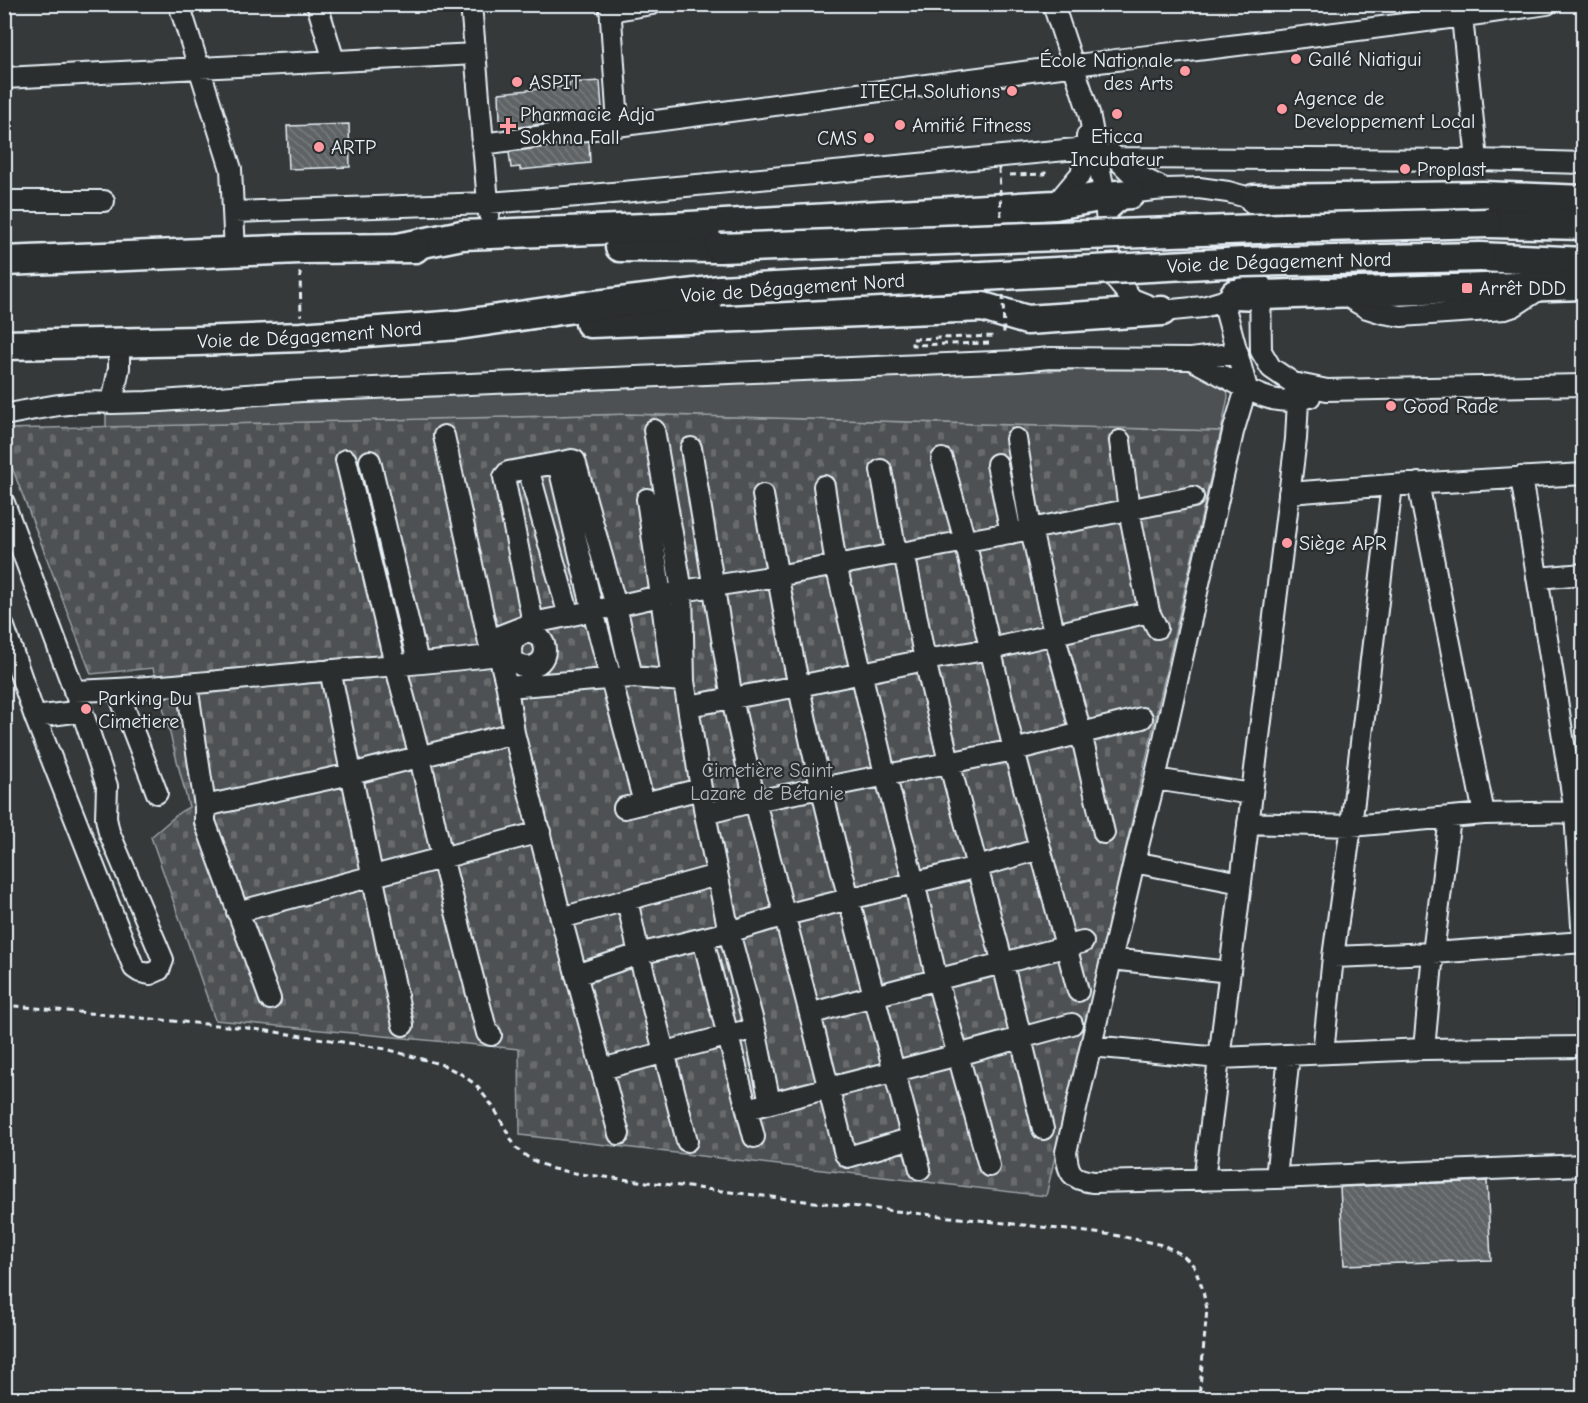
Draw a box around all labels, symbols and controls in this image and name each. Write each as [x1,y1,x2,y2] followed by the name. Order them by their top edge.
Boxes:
[1308,48,1422,71] place label: Gallé Niatigui
[1040,49,1173,95] place label: École Nationale des Arts
[1289,52,1303,66] marker: Gallé Niatigui
[1178,64,1192,78] marker: École Nationale des Arts
[529,71,582,94] place label: ASPIT
[510,75,524,89] marker: ASPIT
[860,80,1000,103] place label: ITECH Solutions
[1005,84,1019,98] marker: ITECH Solutions
[1294,87,1475,133] place label: Agence de Developpement Local
[1275,102,1289,116] marker: Agence de Developpement Local
[520,103,655,149] place label: Pharmacie Adja Sokhna Fall
[1110,107,1124,121] marker: Eticca Incubateur
[912,114,1031,137] place label: Amitié Fitness
[893,118,907,132] marker: Amitié Fitness
[501,119,515,133] marker: Pharmacie Adja Sokhna Fall
[1070,125,1164,171] place label: Eticca Incubateur
[817,127,857,150] place label: CMS
[862,131,876,145] marker: CMS
[331,136,376,159] place label: ARTP
[312,140,326,154] marker: ARTP
[1417,158,1487,181] place label: Proplast
[1398,162,1412,176] marker: Proplast
[1166,247,1392,278] street label: Voie de Dégagement Nord
[680,269,906,307] street label: Voie de Dégagement Nord
[1479,277,1566,300] place label: Arrêt DDD
[1460,281,1474,295] marker: Arrêt DDD
[197,316,423,352] street label: Voie de Dégagement Nord
[1403,395,1498,418] place label: Good Rade
[1384,399,1398,413] marker: Good Rade
[1299,532,1387,555] place label: Siège APR
[1280,536,1294,550] marker: Siège APR
[98,687,192,733] place label: Parking Du Cimetiere
[79,702,93,716] marker: Parking Du Cimetiere
[690,759,844,805] park label: Cimetière Saint Lazare de Bétanie

